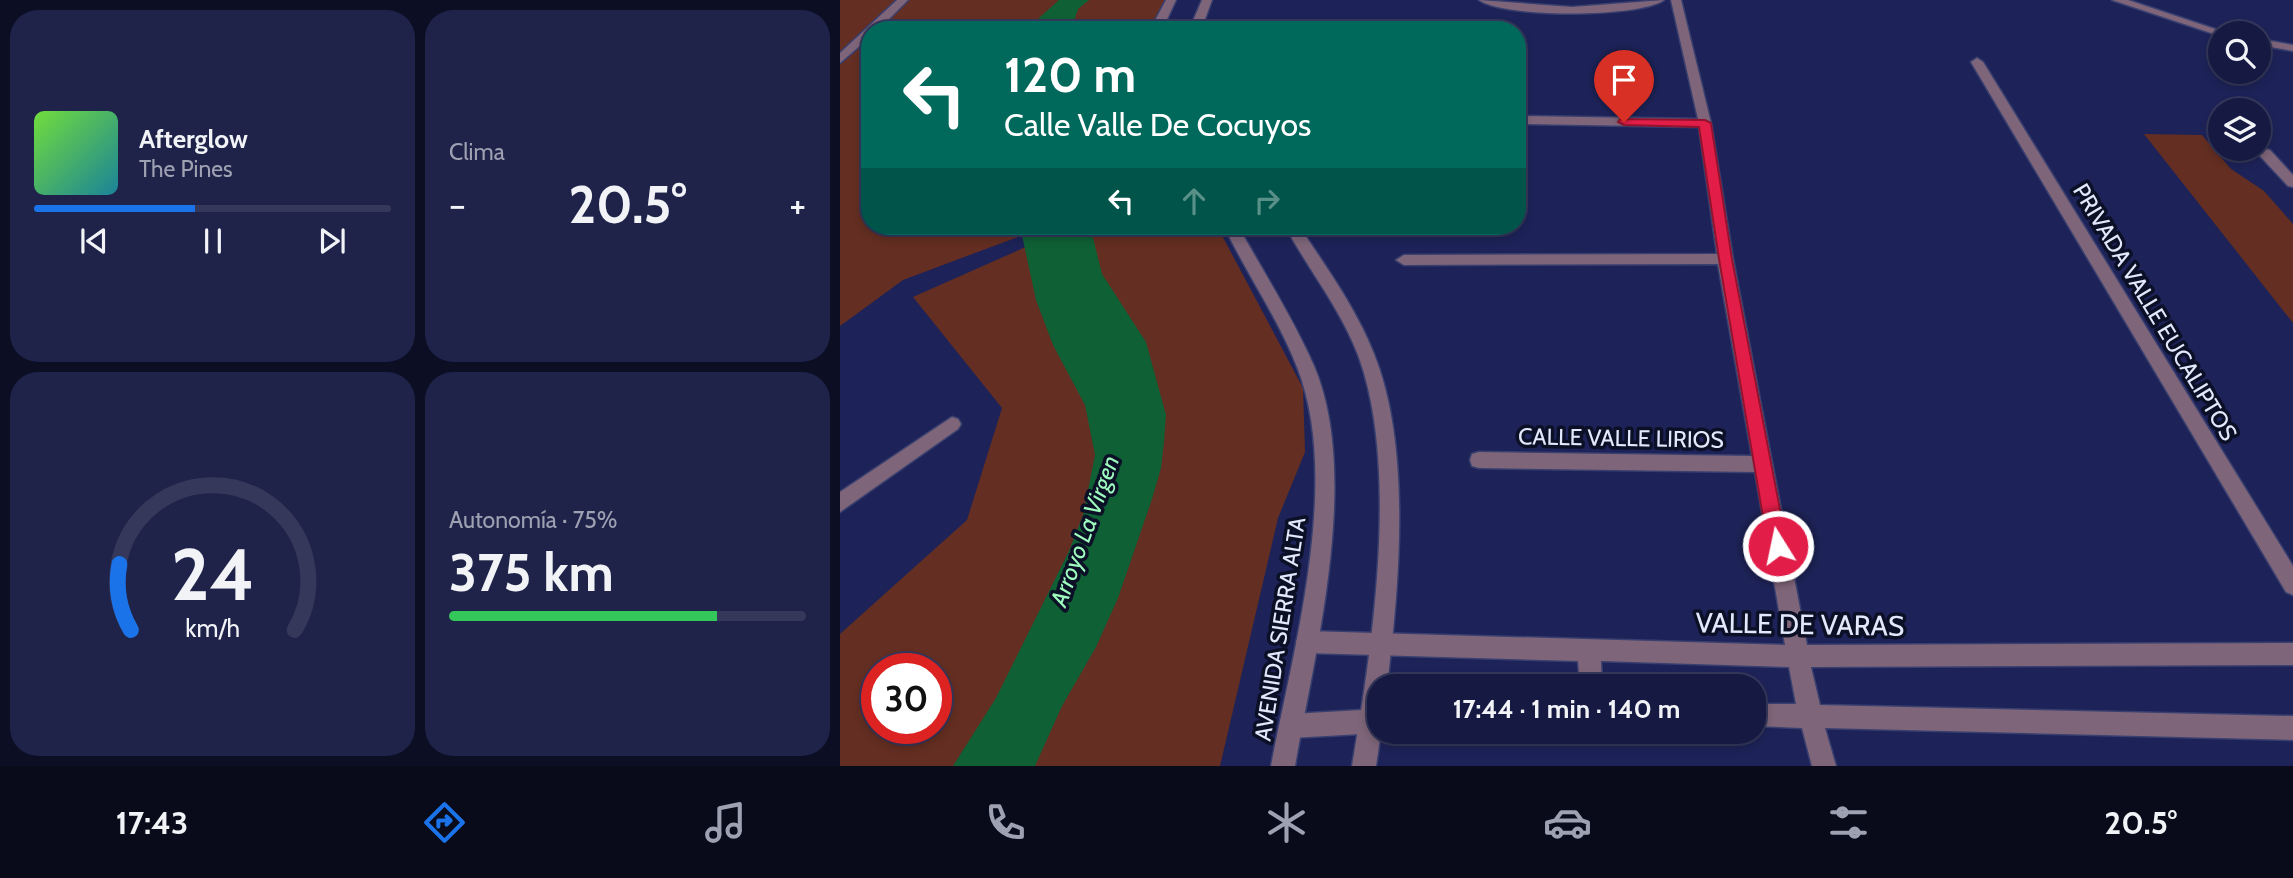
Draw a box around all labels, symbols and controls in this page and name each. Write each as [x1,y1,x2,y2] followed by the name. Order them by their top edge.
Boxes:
[2208,21,2271,161] map controls
[2208,21,2271,84] button: search
[1004,45,1136,104] text: 120 m
[889,49,980,140] icon: left
[1594,50,1654,122] pin
[1605,61,1643,99] icon: arrive
[2208,98,2271,161] button: layers
[1004,105,1311,144] text: Calle Valle De Cocuyos
[139,123,248,155] text: Afterglow
[449,138,505,166] text: Clima
[139,155,233,183] text: The Pines
[568,173,687,236] text: 20.5°
[2067,178,2243,446] street label: PRIVADA VALLE EUCALIPTOS
[449,181,466,228] text: −
[789,181,806,228] text: +
[1102,182,1140,220] icon: left
[1175,182,1213,220] icon: ahead
[1248,182,1286,220] icon: right
[75,222,113,260] icon: previous
[194,222,232,260] icon: pause
[313,222,351,260] icon: next
[1518,422,1724,454] street label: CALLE VALLE LIRIOS
[1043,451,1125,611] water label: Arroyo La Virgen
[449,506,617,534] text: Autonomía · 75%
[1741,509,1815,583] position arrow
[1248,515,1312,743] street label: AVENIDA SIERRA ALTA
[171,530,254,618] text: 24
[449,541,614,604] text: 375 km
[1696,605,1904,643] street label: VALLE DE VARAS
[185,613,240,643] text: km/h
[861,653,952,744] speed limit sign: 30
[1453,693,1680,725] text: 17:44 · 1 min · 140 m
[420,798,469,847] icon: directions
[701,798,750,847] icon: music
[981,798,1030,847] icon: phone
[1262,798,1311,847] icon: climate
[1543,798,1592,847] icon: car
[1824,798,1873,847] icon: filters
[116,803,188,842] text: 17:43
[2104,803,2177,842] text: 20.5°

